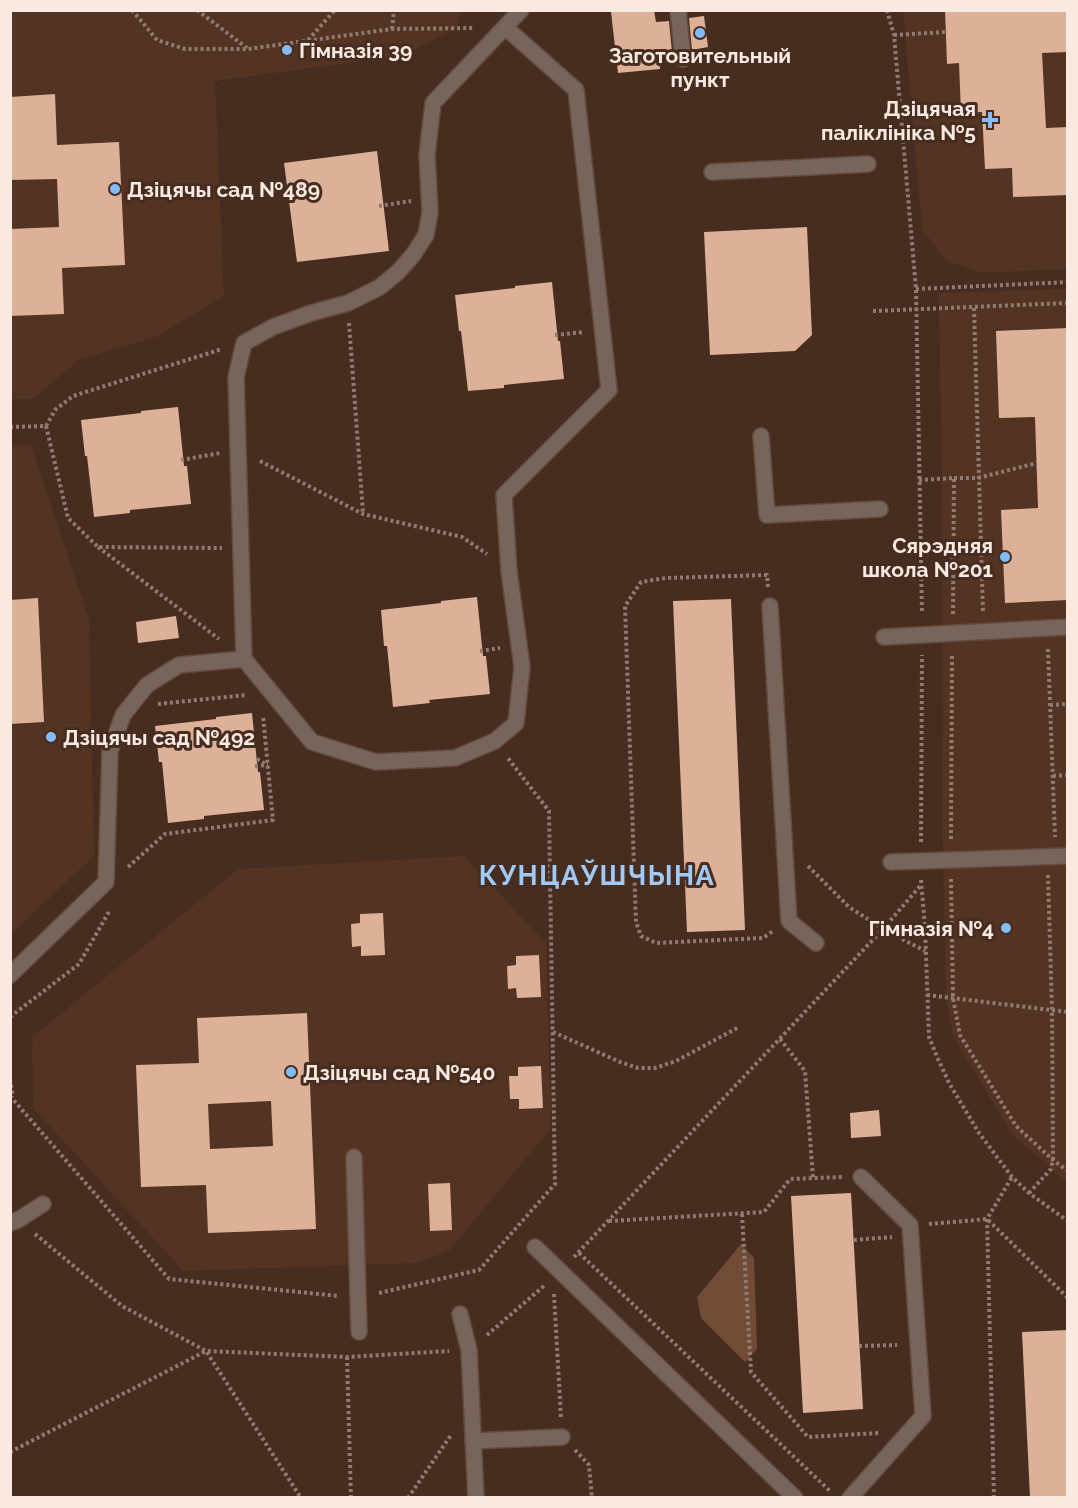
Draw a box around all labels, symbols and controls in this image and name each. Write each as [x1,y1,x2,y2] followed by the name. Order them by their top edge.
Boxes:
[693,26,707,40] marker: Заготовительный пункт
[299,38,412,63] place label: Гімназія 39
[280,43,294,57] marker: Гімназія 39
[609,43,791,92] place label: Заготовительный пункт
[821,96,976,145] place label: Дзіцячая паліклініка №5
[981,111,999,129] marker: Дзіцячая паліклініка №5
[127,177,320,202] place label: Дзіцячы сад №489
[108,182,122,196] marker: Дзіцячы сад №489
[862,533,993,582] place label: Сярэдняя школа №201
[998,550,1012,564] marker: Сярэдняя школа №201
[63,725,255,750] place label: Дзіцячы сад №492
[44,730,58,744] marker: Дзіцячы сад №492
[479,859,715,891] district label: КУНЦАЎШЧЫНА
[868,916,994,941] place label: Гімназія №4
[999,921,1013,935] marker: Гімназія №4
[303,1060,496,1085] place label: Дзіцячы сад №540
[284,1065,298,1079] marker: Дзіцячы сад №540

